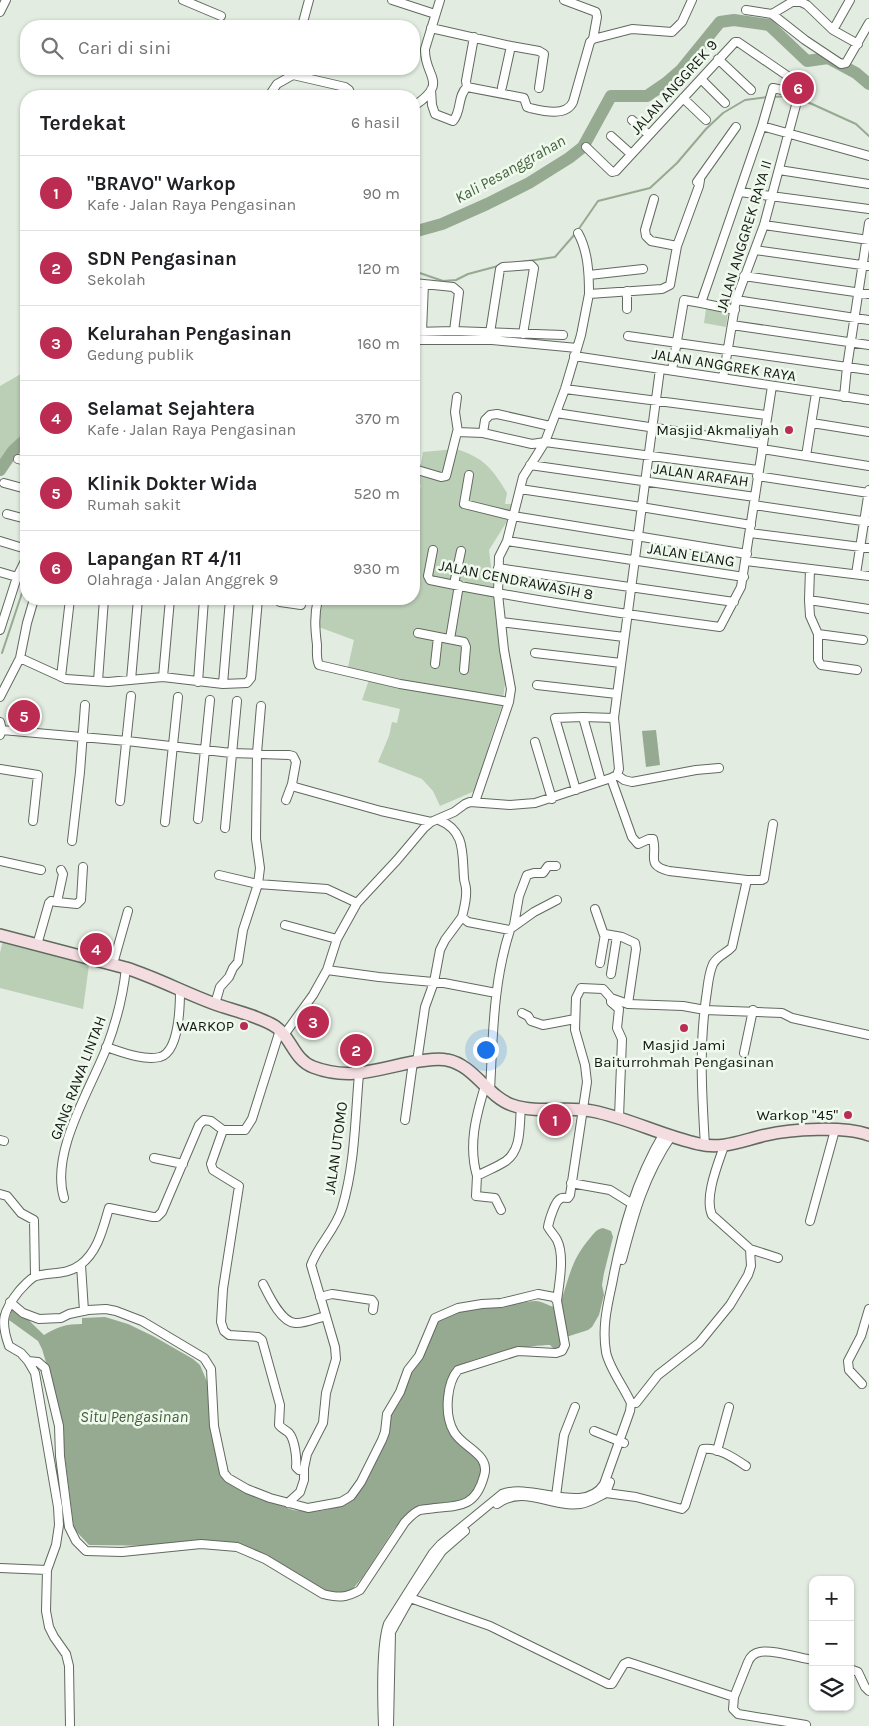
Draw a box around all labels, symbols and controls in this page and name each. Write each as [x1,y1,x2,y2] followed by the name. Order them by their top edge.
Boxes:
[20,20,420,75] search box
[38,34,66,62] icon: search
[627,36,721,138] street label: JALAN ANGGREK 9
[78,37,171,59] text: Cari di sini
[782,69,814,107] pin: 6
[40,111,126,135] text: Terdekat
[351,113,400,132] text: 6 hasil
[451,131,569,207] water label: Kali Pesanggrahan
[712,158,776,314] street label: JALAN ANGGREK RAYA II
[87,173,236,195] text: "BRAVO" Warkop
[53,184,59,203] text: 1
[362,184,400,203] text: 90 m
[87,195,296,214] text: Kafe · Jalan Raya Pengasinan
[87,248,237,270] text: SDN Pengasinan
[51,259,61,278] text: 2
[357,259,400,278] text: 120 m
[87,270,146,289] text: Sekolah
[87,323,292,345] text: Kelurahan Pengasinan
[51,334,61,353] text: 3
[357,334,400,353] text: 160 m
[87,345,194,364] text: Gedung publik
[651,345,798,385] street label: JALAN ANGGREK RAYA
[87,398,255,420] text: Selamat Sejahtera
[51,409,61,428] text: 4
[355,409,400,428] text: 370 m
[87,420,296,439] text: Kafe · Jalan Raya Pengasinan
[656,421,779,439] place label: Masjid Akmaliyah
[783,424,795,436] marker: Masjid Akmaliyah
[652,459,750,491] street label: JALAN ARAFAH
[87,473,257,495] text: Klinik Dokter Wida
[51,484,61,503] text: 5
[353,484,400,503] text: 520 m
[87,495,181,514] text: Rumah sakit
[646,539,736,571] street label: JALAN ELANG
[87,548,242,570] text: Lapangan RT 4/11
[437,556,595,604] street label: JALAN CENDRAWASIH 8
[51,559,61,578] text: 6
[353,559,400,578] text: 930 m
[87,570,278,589] text: Olahraga · Jalan Anggrek 9
[8,697,40,735] pin: 5
[80,930,112,968] pin: 4
[297,1003,329,1041] pin: 3
[46,1014,110,1142] street label: GANG RAWA LINTAH
[176,1017,234,1035] place label: WARKOP
[238,1020,250,1032] marker: WARKOP
[678,1022,690,1034] marker: Masjid Jami Baiturrohmah Pengasinan
[340,1031,372,1069] pin: 2
[594,1036,774,1071] place label: Masjid Jami Baiturrohmah Pengasinan
[473,1037,499,1063] your location
[321,1100,351,1196] street label: JALAN UTOMO
[539,1101,571,1139] pin: 1
[756,1106,838,1124] place label: Warkop "45"
[842,1109,854,1121] marker: Warkop "45"
[80,1407,188,1426] water label: Situ Pengasinan
[809,1576,854,1711] map controls
[809,1576,854,1621] button: +
[809,1621,854,1666] button: −
[809,1666,854,1711] button: layers

